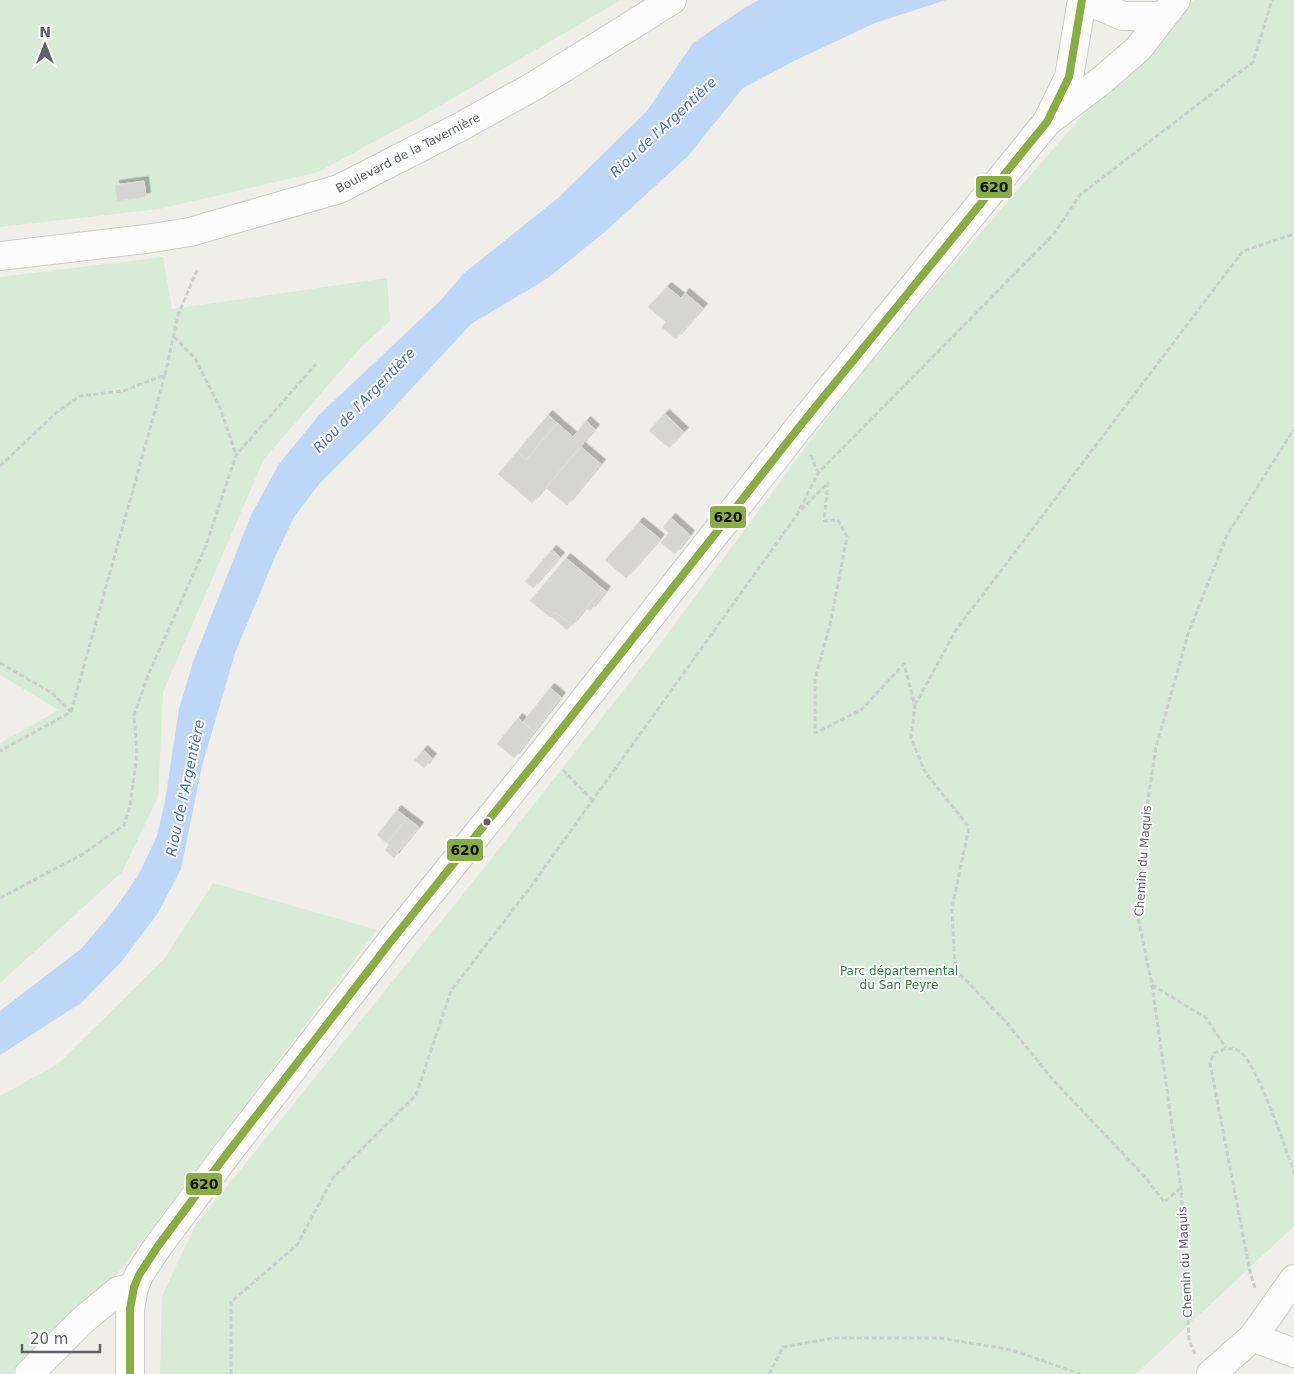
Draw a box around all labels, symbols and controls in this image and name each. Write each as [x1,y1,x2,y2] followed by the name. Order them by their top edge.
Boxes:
[20,20,70,70] north arrow
[39,24,51,40] text: N
[607,74,719,180] water label: Riou de l'Argentière
[333,110,483,196] street label: Boulevard de la Tavernière
[975,175,1013,199] line badge: 620
[979,179,1009,195] text: 620
[310,344,418,456] water label: Riou de l'Argentière
[709,505,747,529] line badge: 620
[713,509,743,525] text: 620
[163,718,207,858] water label: Riou de l'Argentière
[1132,805,1154,917] street label: Chemin du Maquis
[482,817,492,827] unlabelled marker
[446,838,484,862] line badge: 620
[450,842,480,858] text: 620
[840,964,958,992] park label: Parc départemental du San Peyre
[185,1172,223,1196] line badge: 620
[189,1176,219,1192] text: 620
[1175,1206,1195,1318] street label: Chemin du Maquis
[22,1322,100,1354] scale bar
[30,1330,68,1348] text: 20 m

